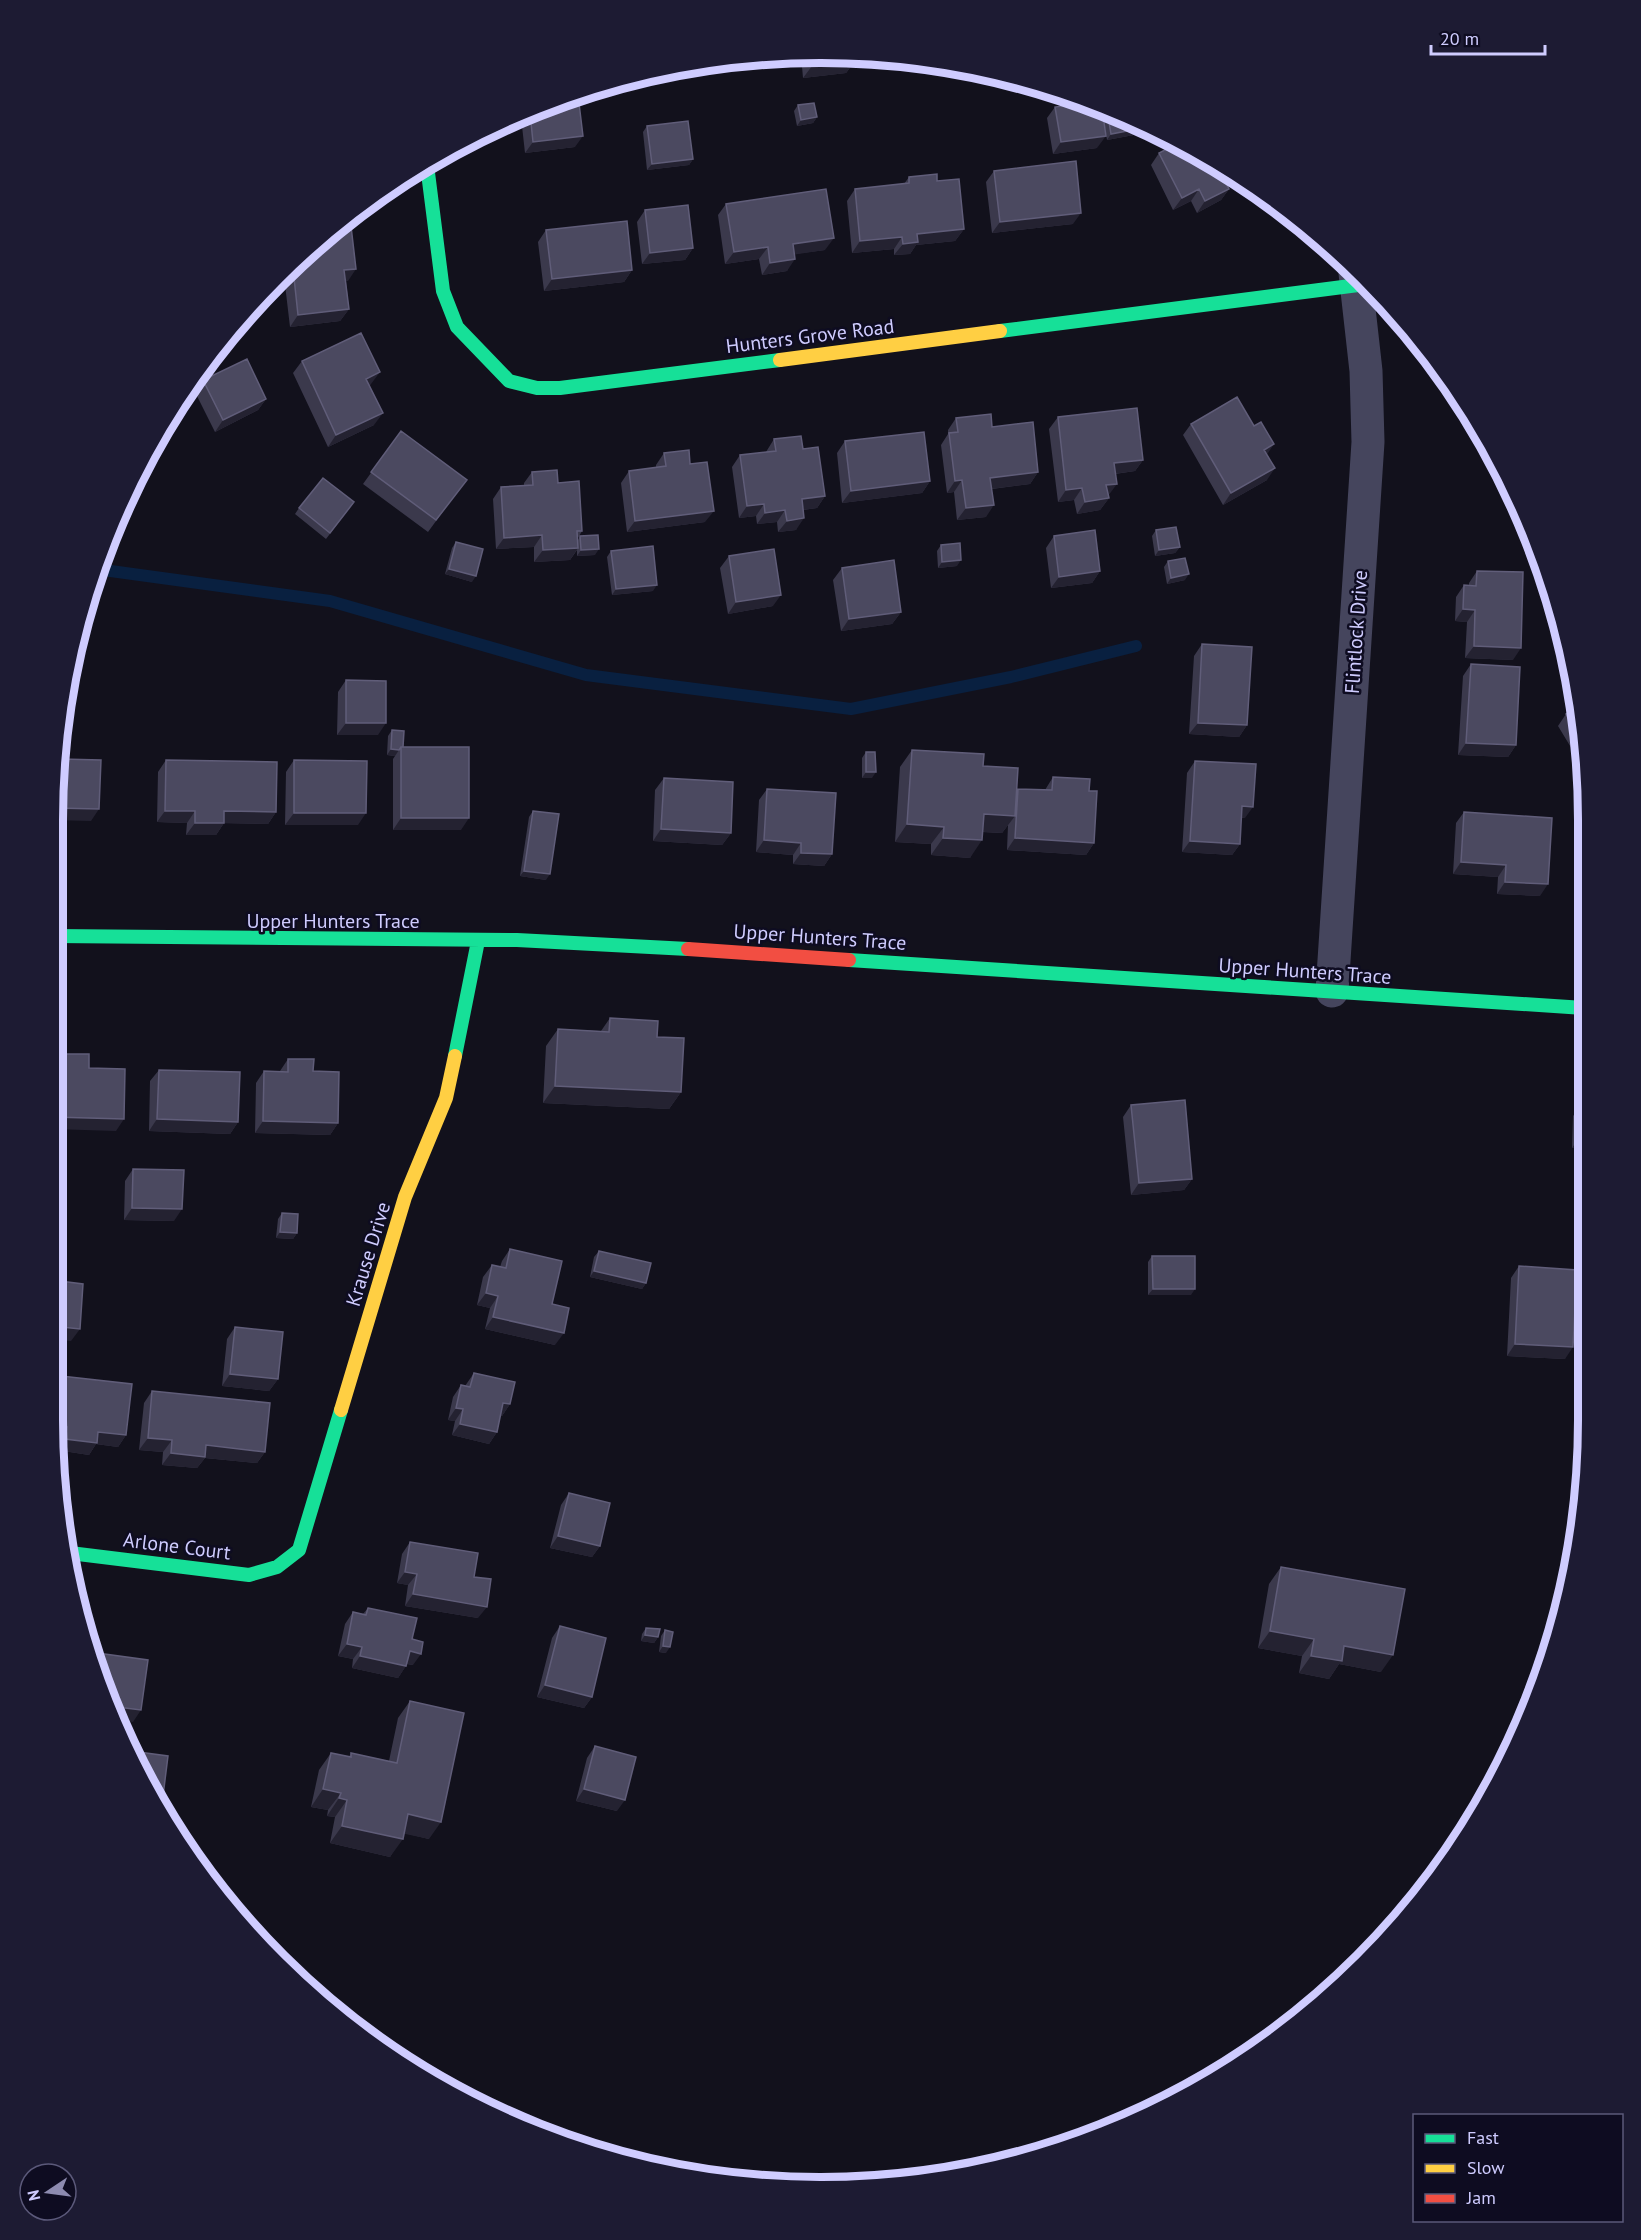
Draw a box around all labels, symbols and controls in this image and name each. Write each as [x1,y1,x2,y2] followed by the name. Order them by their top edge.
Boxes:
[1431,18,1545,56] scale bar
[1440,27,1479,50] text: 20 m
[724,313,896,359] street label: Hunters Grove Road
[1339,569,1373,695] street label: Flintlock Drive
[246,908,420,934] street label: Upper Hunters Trace
[733,918,907,956] street label: Upper Hunters Trace
[1218,952,1392,990] street label: Upper Hunters Trace
[340,1199,396,1309] street label: Krause Drive
[122,1527,232,1566] street label: Arlone Court
[1413,2114,1623,2222] legend
[1467,2126,1499,2149] text: Fast
[1467,2156,1505,2179] text: Slow
[18,2162,78,2222] north arrow
[1466,2186,1496,2209] text: Jam
[22,2188,44,2203] text: N

